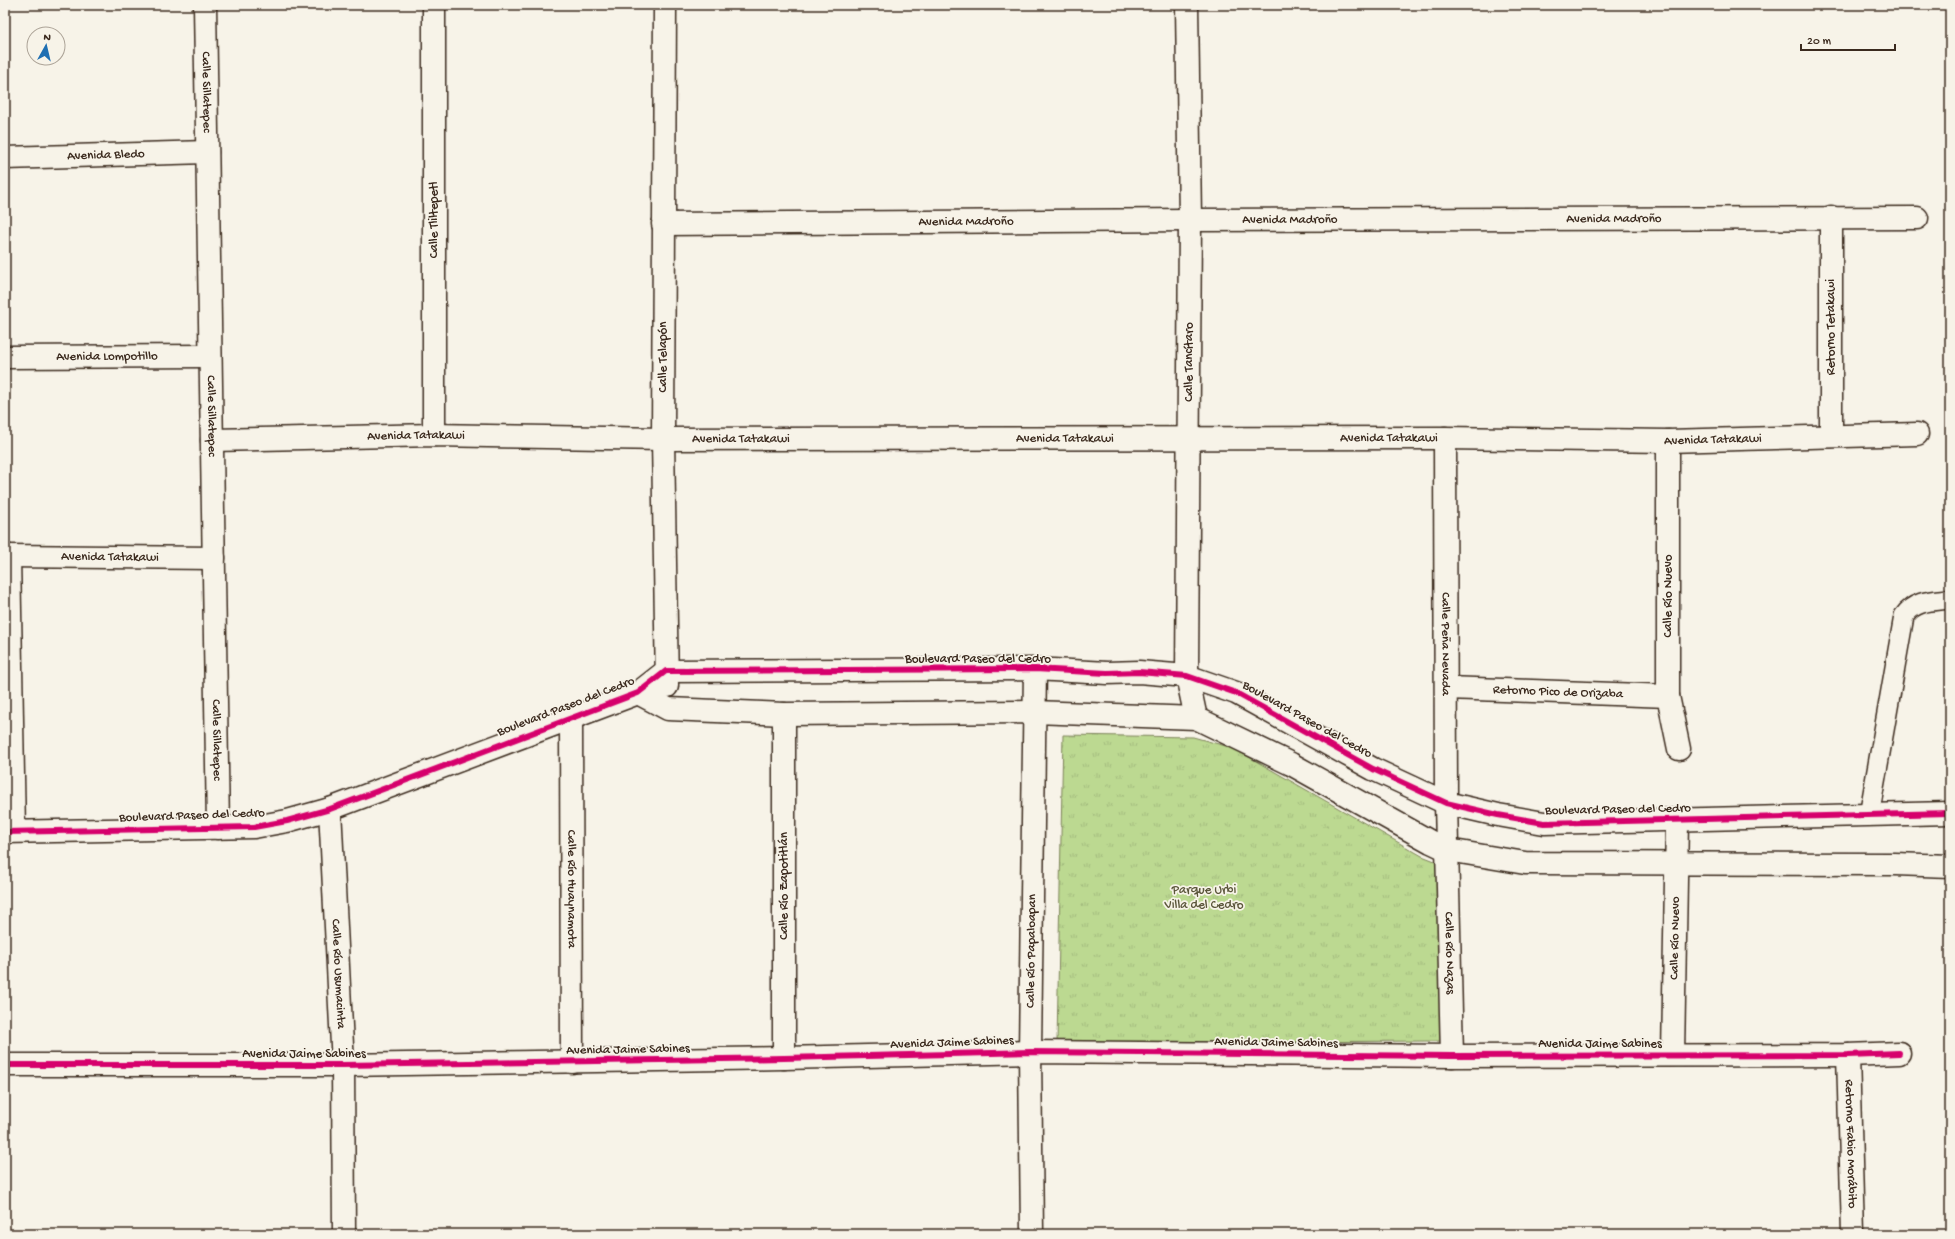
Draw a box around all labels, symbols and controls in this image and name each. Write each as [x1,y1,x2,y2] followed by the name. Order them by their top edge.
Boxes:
[26,26,66,66] north arrow
[1801,26,1895,52] scale bar
[43,32,52,45] text: N
[1807,35,1832,49] text: 20 m
[198,51,215,133] street label: Calle Sillatepec
[67,146,145,164] street label: Avenida Bledo
[427,182,442,258] street label: Calle Tliltepetl
[1566,211,1662,226] street label: Avenida Madroño
[1242,212,1338,227] street label: Avenida Madroño
[918,214,1014,230] street label: Avenida Madroño
[1824,279,1839,375] street label: Retorno Tetakawi
[656,321,671,392] street label: Calle Telapón
[1182,322,1197,402] street label: Calle Tancítaro
[56,349,158,364] street label: Avenida Lompotillo
[203,375,220,457] street label: Calle Sillatepec
[367,427,465,444] street label: Avenida Tatakawi
[692,431,790,446] street label: Avenida Tatakawi
[1016,431,1114,446] street label: Avenida Tatakawi
[1340,431,1438,446] street label: Avenida Tatakawi
[1664,431,1762,449] street label: Avenida Tatakawi
[61,549,159,565] street label: Avenida Tatakawi
[1661,554,1676,638] street label: Calle Río Nuevo
[1438,592,1453,696] street label: Calle Peña Nevada
[904,652,1051,667] street label: Boulevard Paseo del Cedro
[494,674,637,741] street label: Boulevard Paseo del Cedro
[1239,678,1375,762] street label: Boulevard Paseo del Cedro
[1493,682,1624,702] street label: Retorno Pico de Orizaba
[208,699,225,781] street label: Calle Sillatepec
[1544,801,1691,819] street label: Boulevard Paseo del Cedro
[118,806,265,826] street label: Boulevard Paseo del Cedro
[564,830,579,949] street label: Calle Río Huaynamota
[777,831,792,940] street label: Calle Río Zapotitlán
[1163,883,1244,913] park label: Parque Urbi Villa del Cedro
[1023,893,1040,1008] street label: Calle Río Papaloapan
[1667,896,1683,980] street label: Calle Río Nuevo
[1441,911,1458,996] street label: Calle Río Nazas
[328,918,349,1030] street label: Calle Río Usumacinta
[890,1033,1015,1053] street label: Avenida Jaime Sabines
[1214,1034,1339,1052] street label: Avenida Jaime Sabines
[1538,1037,1663,1052] street label: Avenida Jaime Sabines
[566,1041,691,1059] street label: Avenida Jaime Sabines
[242,1047,367,1062] street label: Avenida Jaime Sabines
[1841,1079,1860,1209] street label: Retorno Fabio Morábito

